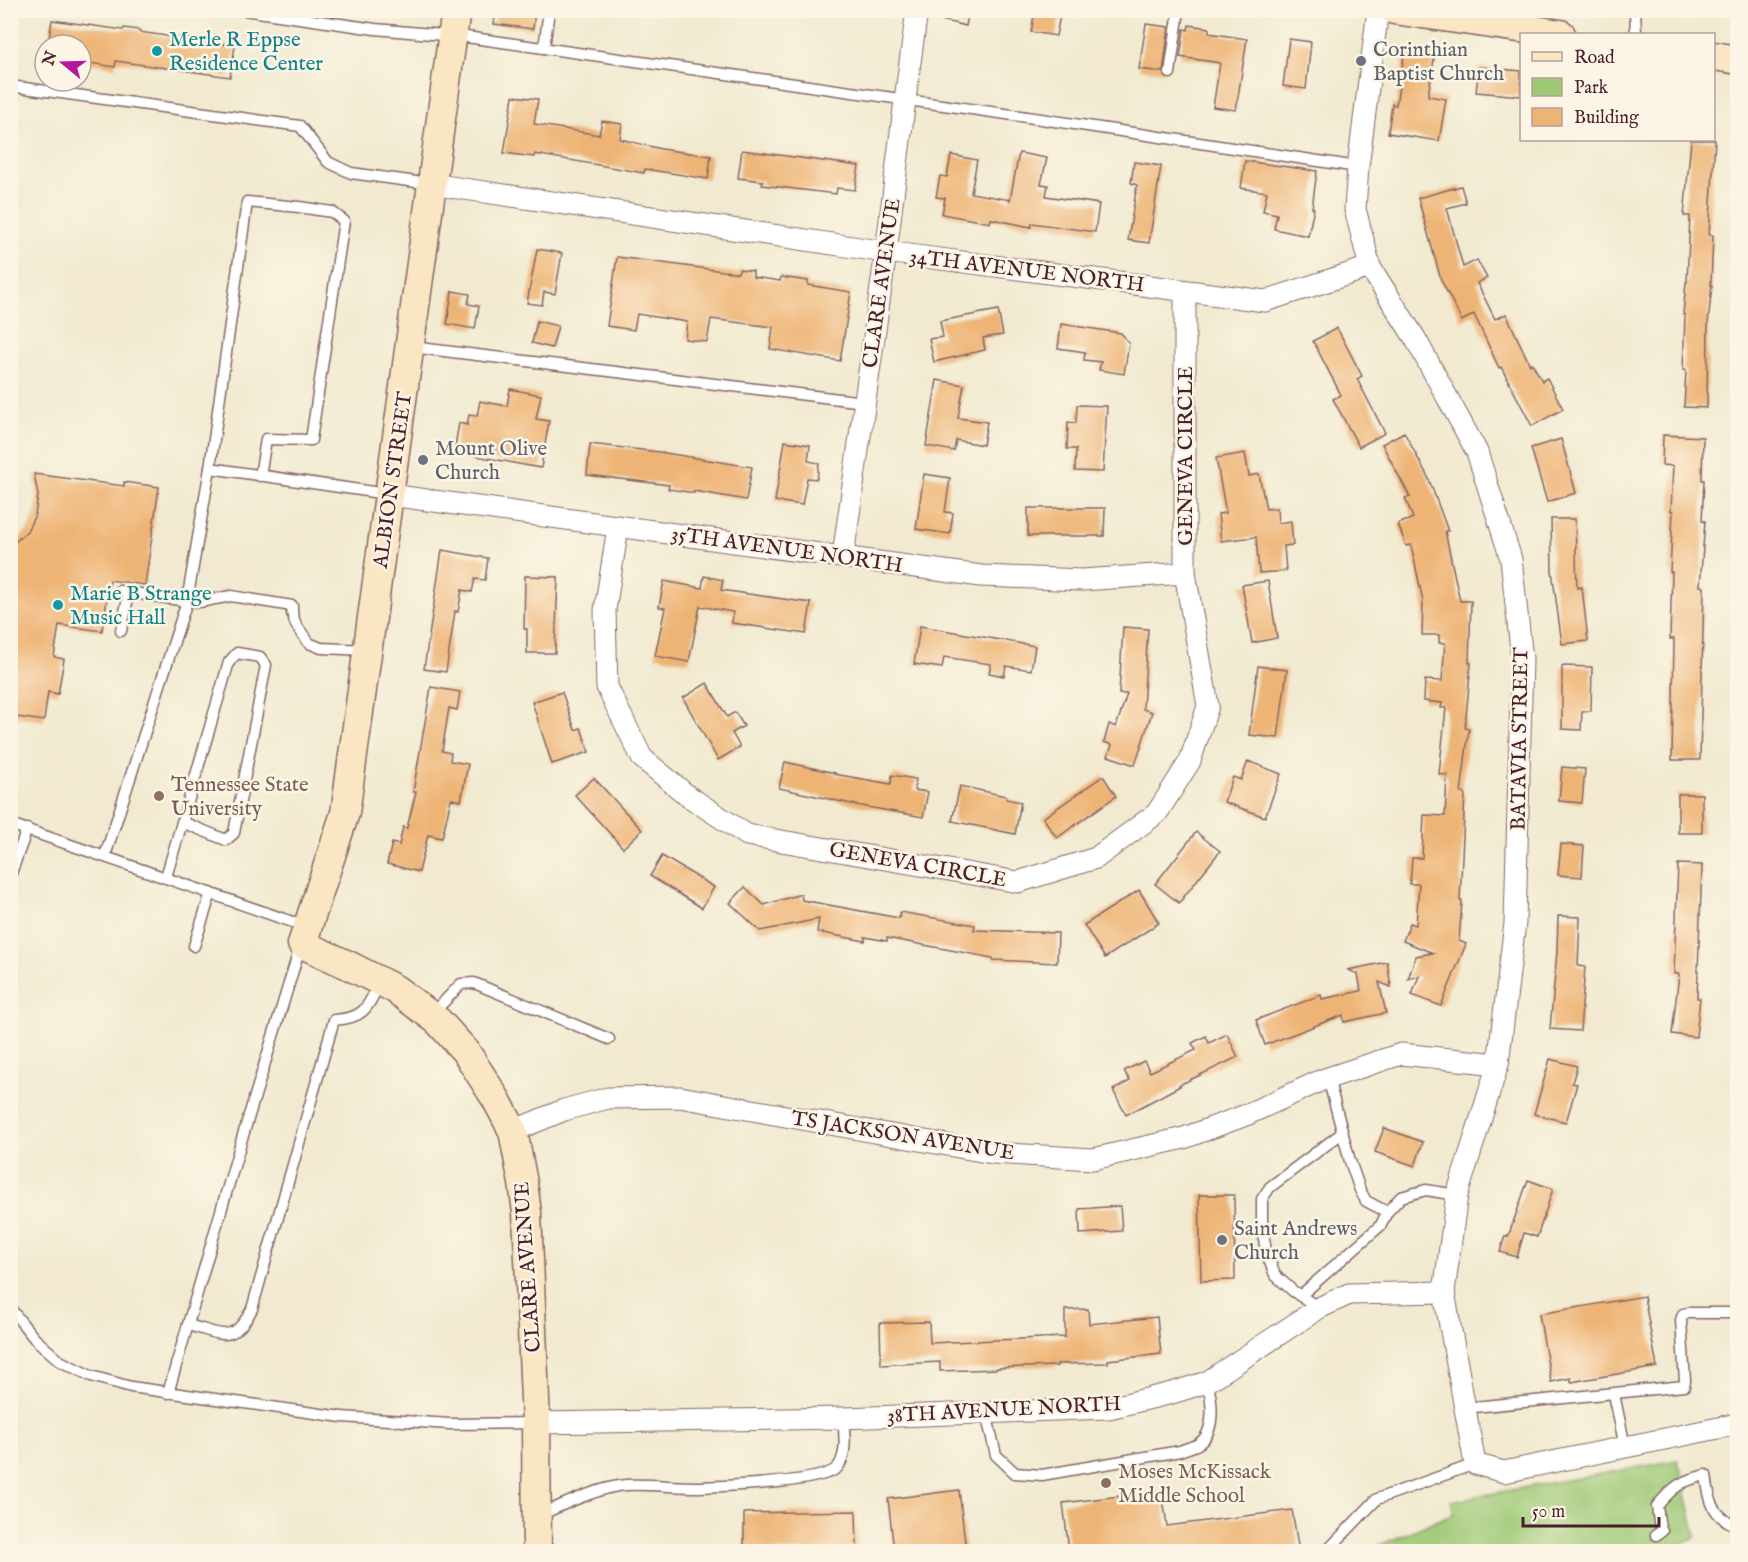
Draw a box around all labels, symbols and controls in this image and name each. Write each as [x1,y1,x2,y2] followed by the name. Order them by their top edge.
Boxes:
[169,27,323,78] place label: Merle R Eppse Residence Center
[33,33,93,93] north arrow
[1520,33,1715,141] legend
[1373,37,1504,88] place label: Corinthian Baptist Church
[150,44,164,58] marker: Merle R Eppse Residence Center
[1574,47,1615,70] text: Road
[39,49,62,70] text: N
[1354,54,1368,68] marker: Corinthian Baptist Church
[1574,77,1609,100] text: Park
[1574,107,1639,130] text: Building
[857,197,908,370] street label: CLARE AVENUE
[908,244,1146,299] street label: 34TH AVENUE NORTH
[1173,366,1200,546] street label: GENEVA CIRCLE
[368,390,419,571] street label: ALBION STREET
[435,436,547,487] place label: Mount Olive Church
[416,453,430,467] marker: Mount Olive Church
[669,521,905,580] street label: 35TH AVENUE NORTH
[70,581,212,632] place label: Marie B Strange Music Hall
[51,598,65,612] marker: Marie B Strange Music Hall
[1505,646,1536,831] street label: BATAVIA STREET
[171,772,309,823] place label: Tennessee State University
[152,789,166,803] marker: Tennessee State University
[827,837,1008,894] street label: GENEVA CIRCLE
[789,1106,1016,1167] street label: TS JACKSON AVENUE
[509,1181,548,1353] street label: CLARE AVENUE
[1234,1216,1357,1267] place label: Saint Andrews Church
[1215,1233,1229,1247] marker: Saint Andrews Church
[886,1391,1122,1430] street label: 38TH AVENUE NORTH
[1118,1459,1272,1510] place label: Moses McKissack Middle School
[1099,1476,1113,1490] marker: Moses McKissack Middle School
[1523,1490,1660,1528] scale bar
[1532,1501,1565,1524] text: 50 m

